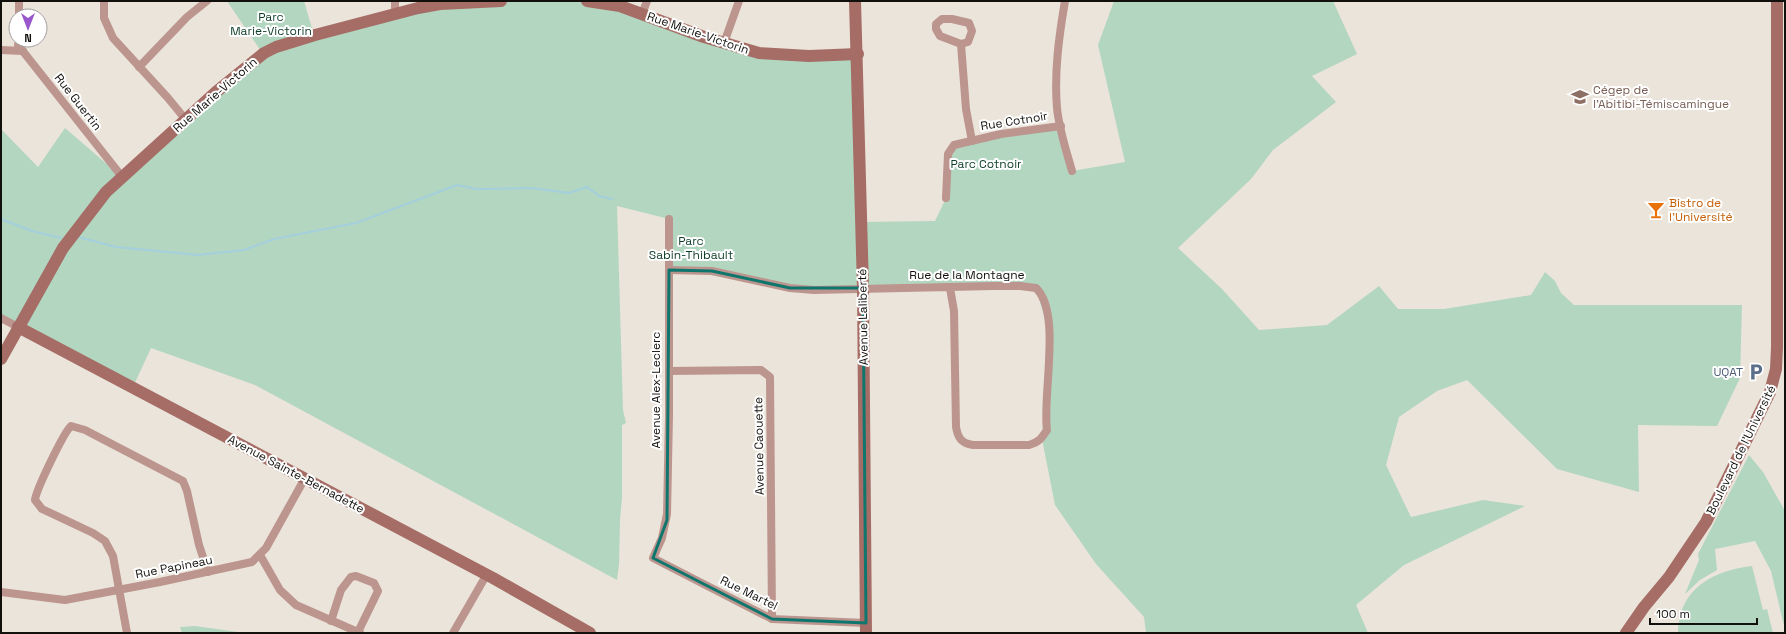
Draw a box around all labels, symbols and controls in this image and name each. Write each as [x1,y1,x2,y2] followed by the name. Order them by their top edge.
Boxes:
[8,8,48,48] north arrow
[645,8,751,58] street label: Rue Marie-Victorin
[230,9,312,39] park label: Parc Marie-Victorin
[24,31,32,45] text: N
[170,54,260,136] street label: Rue Marie-Victorin
[51,70,105,134] street label: Rue Guertin
[1593,82,1729,112] place label: Cégep de l'Abitibi-Témiscamingue
[1570,87,1590,107] school or university icon: Cégep de l'Abitibi-Témiscamingue
[979,108,1049,134] street label: Rue Cotnoir
[950,156,1022,172] park label: Parc Cotnoir
[1669,195,1733,225] place label: Bistro de l'Université
[1646,200,1666,220] bar icon: Bistro de l'Université
[649,233,733,263] park label: Parc Sabin-Thibault
[909,267,1025,283] street label: Rue de la Montagne
[854,269,872,365] street label: Avenue Laliberté
[648,332,664,448] street label: Avenue Alex-Leclerc
[1746,362,1766,382] parking icon: UQAT
[1713,364,1743,380] place label: UQAT
[1703,383,1779,517] street label: Boulevard de l'Université
[750,397,768,495] street label: Avenue Caouette
[225,431,367,517] street label: Avenue Sainte-Bernadette
[134,552,214,582] street label: Rue Papineau
[718,572,780,614] street label: Rue Martel
[1650,600,1757,626] scale bar
[1656,606,1690,622] text: 100 m

